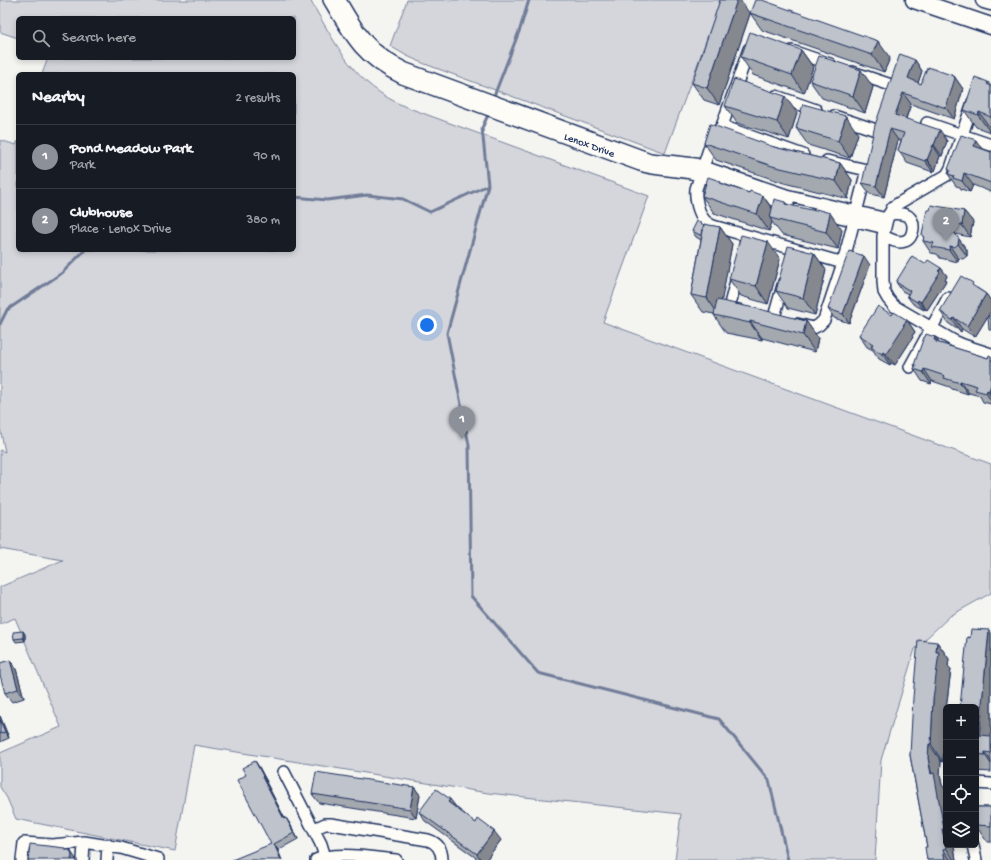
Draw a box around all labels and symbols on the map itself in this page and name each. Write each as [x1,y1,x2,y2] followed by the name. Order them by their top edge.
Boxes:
[562,131,616,161] street label: Lenox Drive
[933,208,959,241] pin: 2
[417,315,437,335] your location
[449,406,475,439] pin: 1

